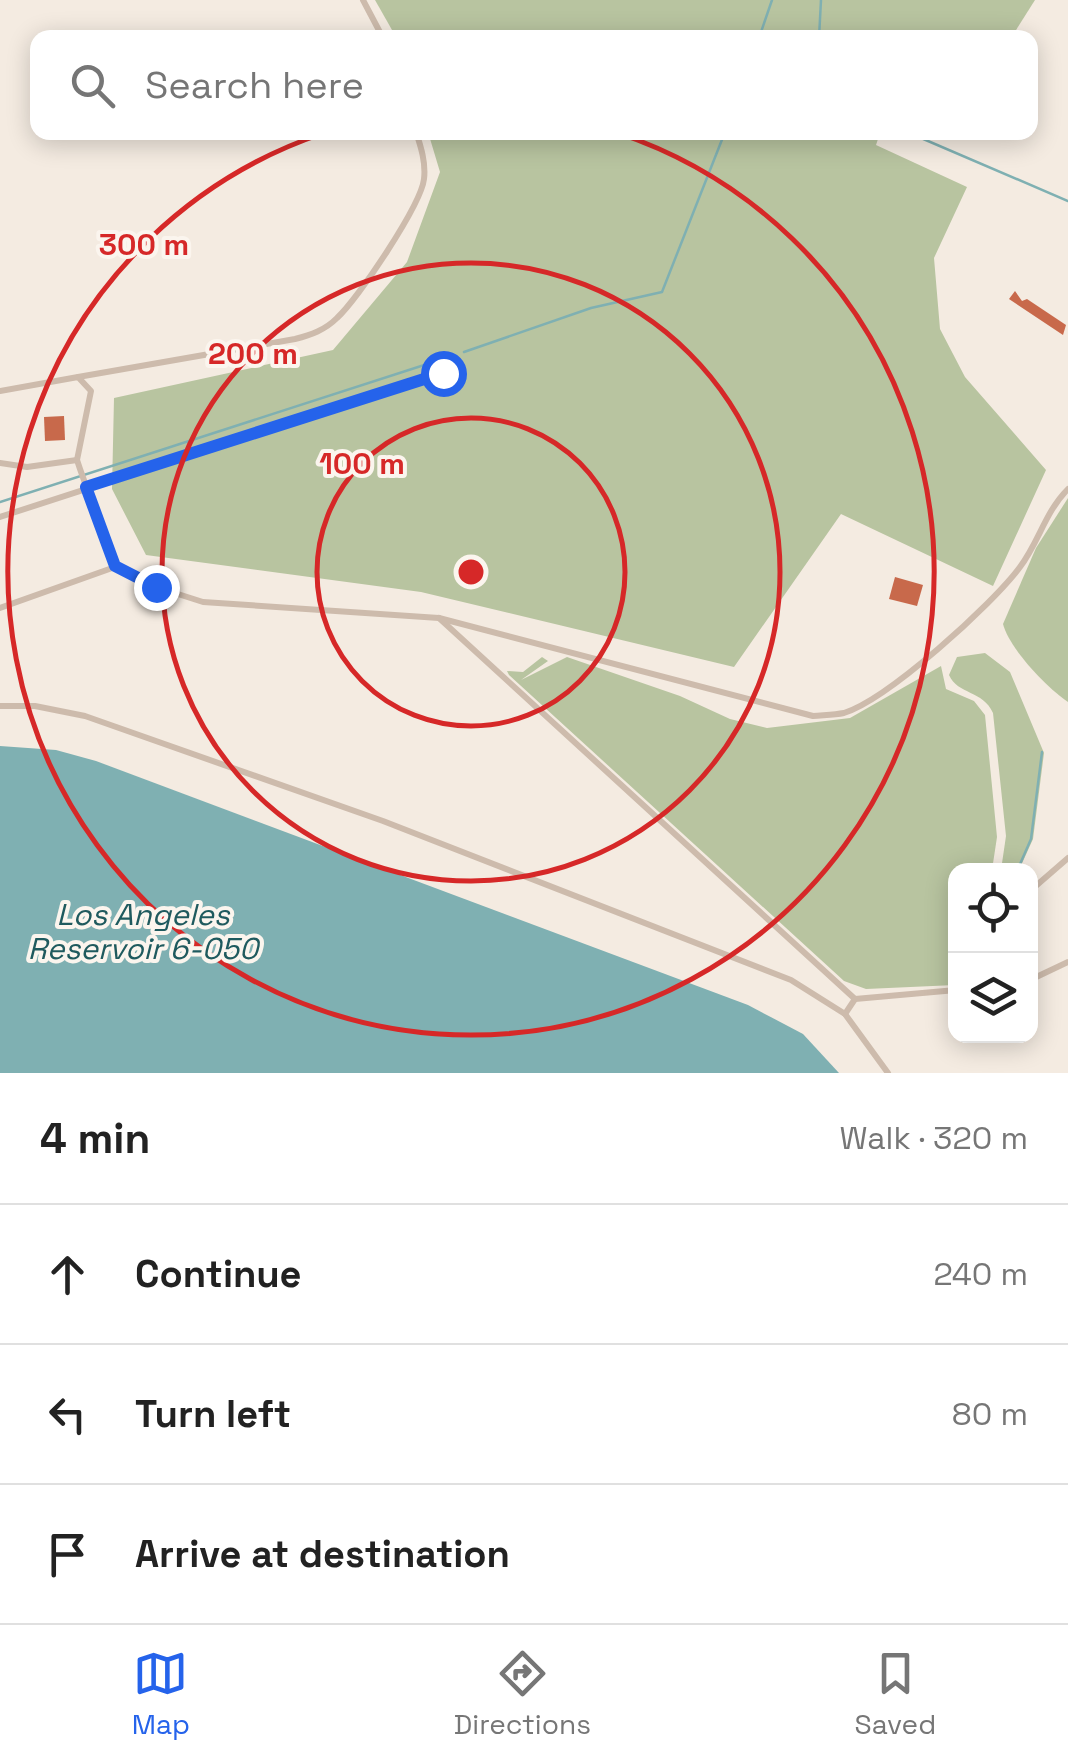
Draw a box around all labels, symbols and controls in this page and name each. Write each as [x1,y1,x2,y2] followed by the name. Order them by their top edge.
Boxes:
[30,30,1038,140] search box
[65,58,120,113] icon: search
[145,61,364,109] text: Search here
[99,225,189,264] text: 300 m
[208,334,298,373] text: 200 m
[421,351,467,397] route start
[319,444,405,483] text: 100 m
[453,554,489,590] centre of rings
[134,565,180,611] route end
[948,863,1038,1043] map controls
[948,863,1038,953] button: locate
[28,895,261,968] water label: Los Angeles Reservoir 6-050
[948,953,1038,1043] button: layers
[40,1112,150,1165] text: 4 min
[840,1118,1028,1158] text: Walk · 320 m
[40,1247,95,1302] icon: ahead
[135,1250,301,1298] text: Continue
[933,1254,1028,1294] text: 240 m
[40,1387,95,1442] icon: left
[135,1390,291,1438] text: Turn left
[952,1394,1028,1434] text: 80 m
[40,1527,95,1582] icon: arrive
[135,1530,510,1578] text: Arrive at destination
[132,1646,190,1742] tab: Map
[454,1646,591,1742] tab: Directions
[855,1646,936,1742] tab: Saved

